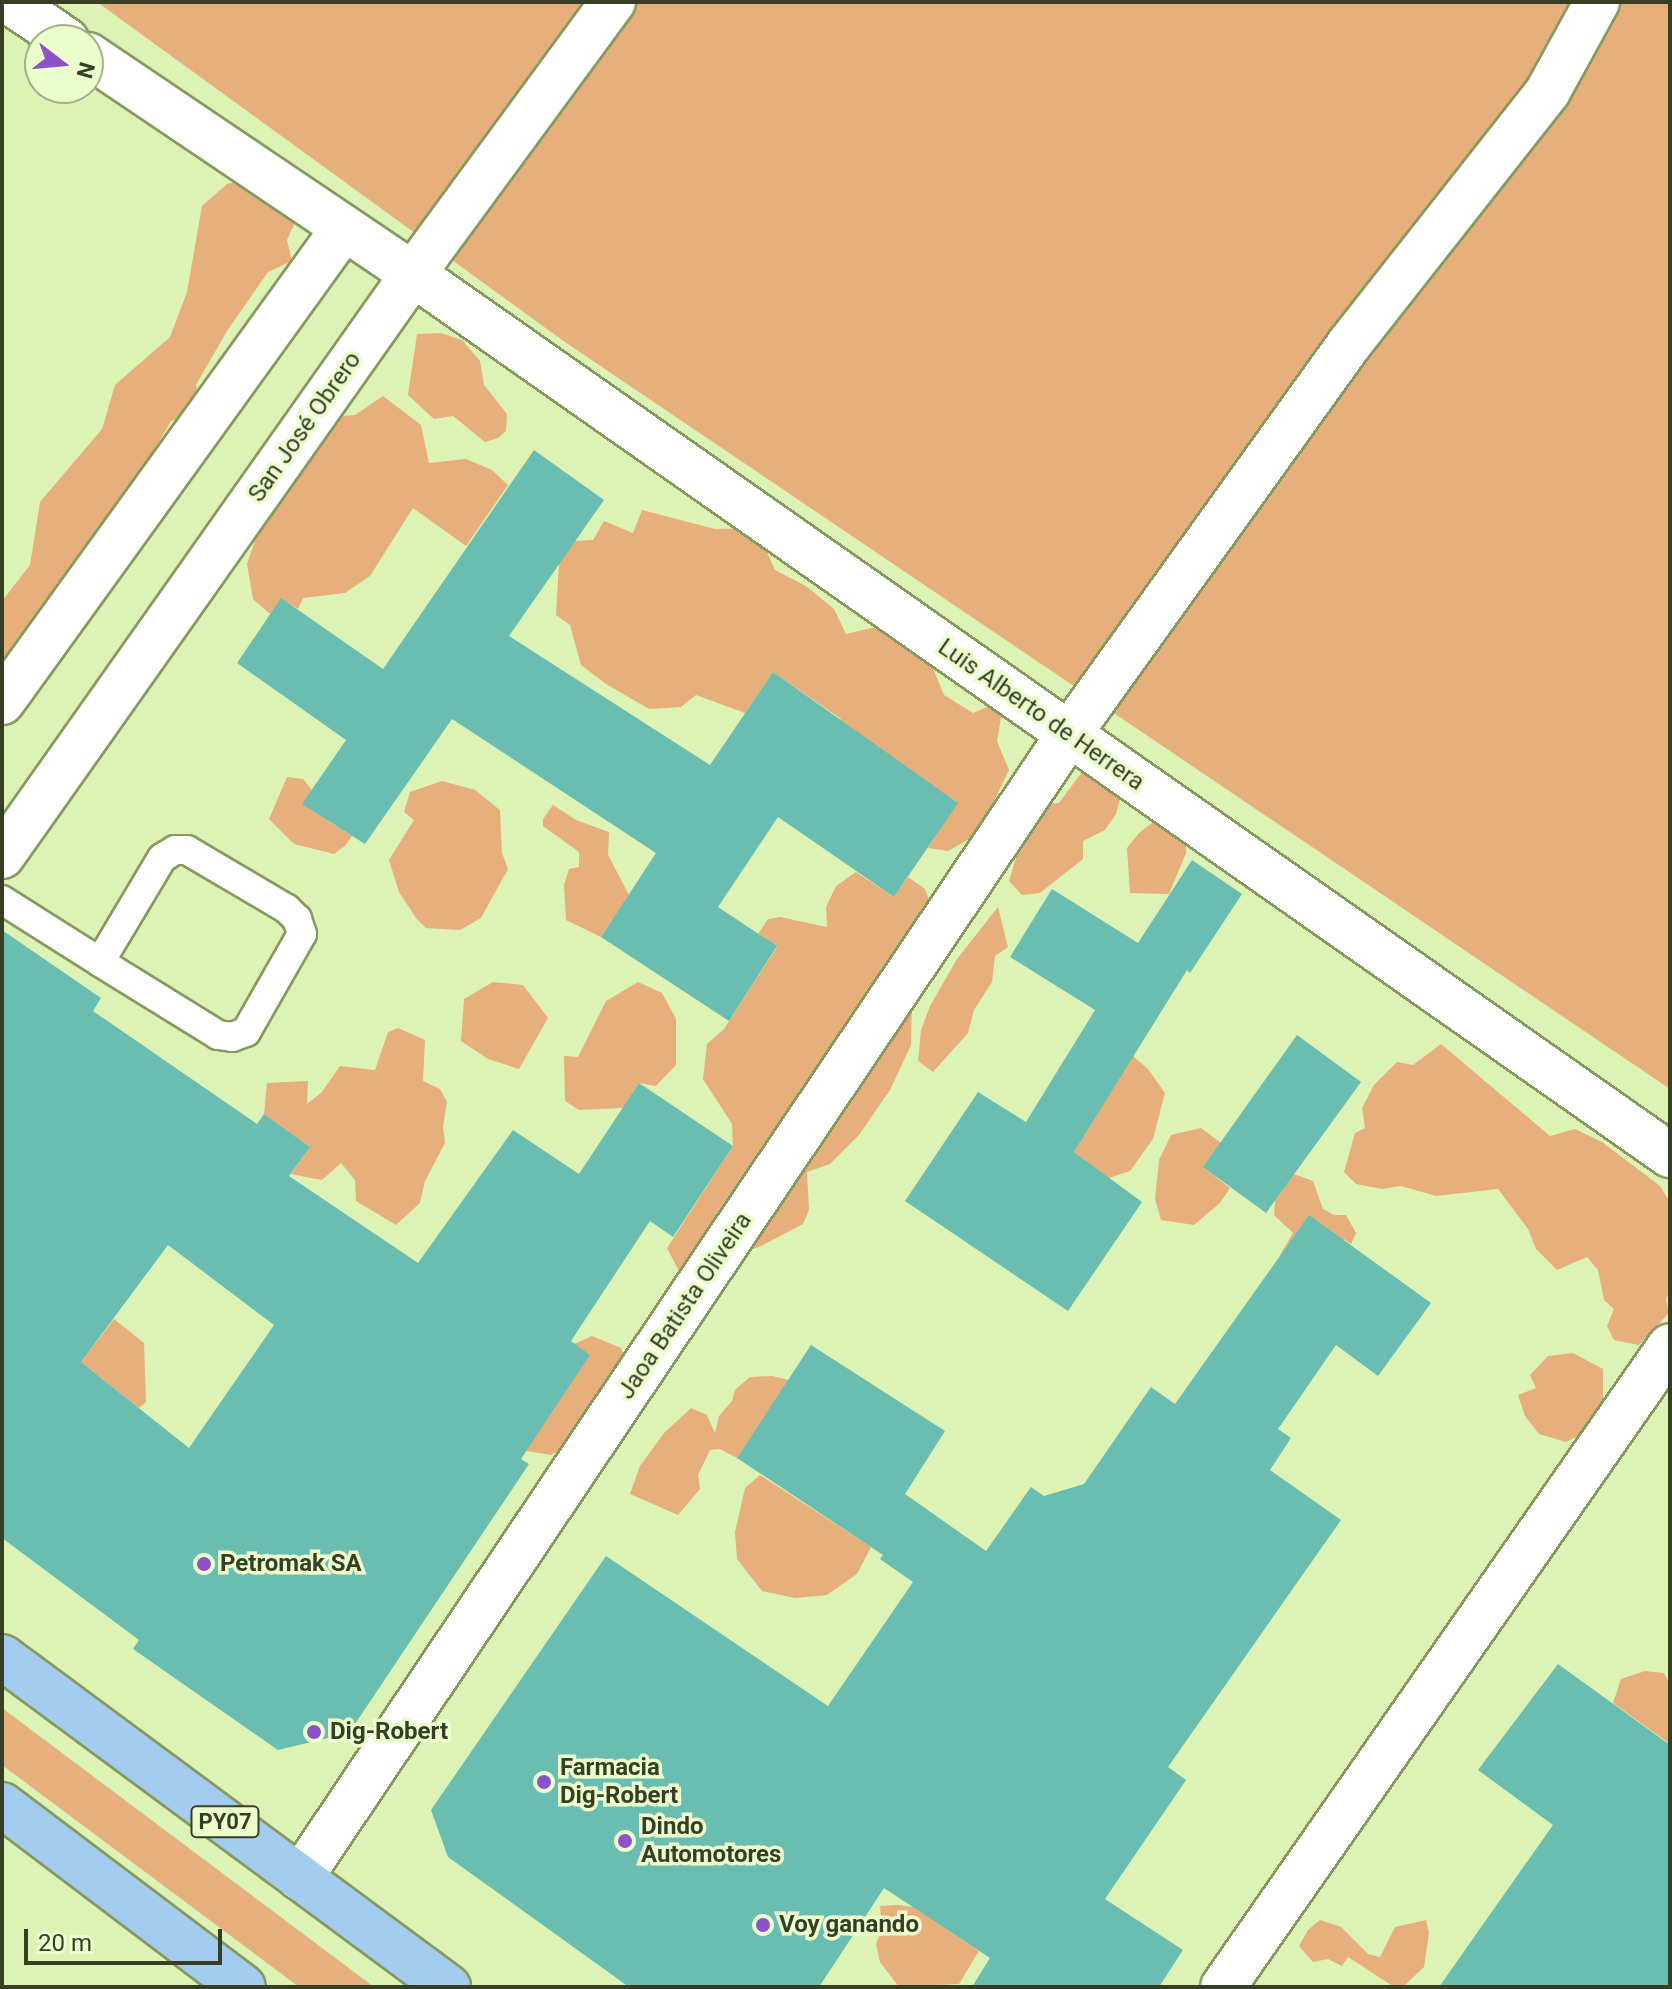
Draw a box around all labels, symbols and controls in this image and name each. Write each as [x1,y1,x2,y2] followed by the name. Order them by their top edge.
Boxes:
[24,24,104,104] north arrow
[71,59,100,81] text: N
[243,346,367,508] street label: San José Obrero
[932,633,1150,797] street label: Luis Alberto de Herrera
[612,1207,758,1405] street label: Jaoa Batista Oliveira
[220,1550,362,1578] place label: Petromak SA
[195,1555,213,1573] marker: Petromak SA
[330,1718,448,1746] place label: Dig-Robert
[305,1723,323,1741] marker: Dig-Robert
[560,1754,678,1810] place label: Farmacia Dig-Robert
[535,1773,553,1791] marker: Farmacia Dig-Robert
[189,1804,261,1840] road number: PY07
[641,1813,781,1869] place label: Dindo Automotores
[616,1832,634,1850] marker: Dindo Automotores
[779,1911,919,1939] place label: Voy ganando
[28,1913,226,1963] scale bar
[754,1916,772,1934] marker: Voy ganando
[38,1929,92,1957] text: 20 m

